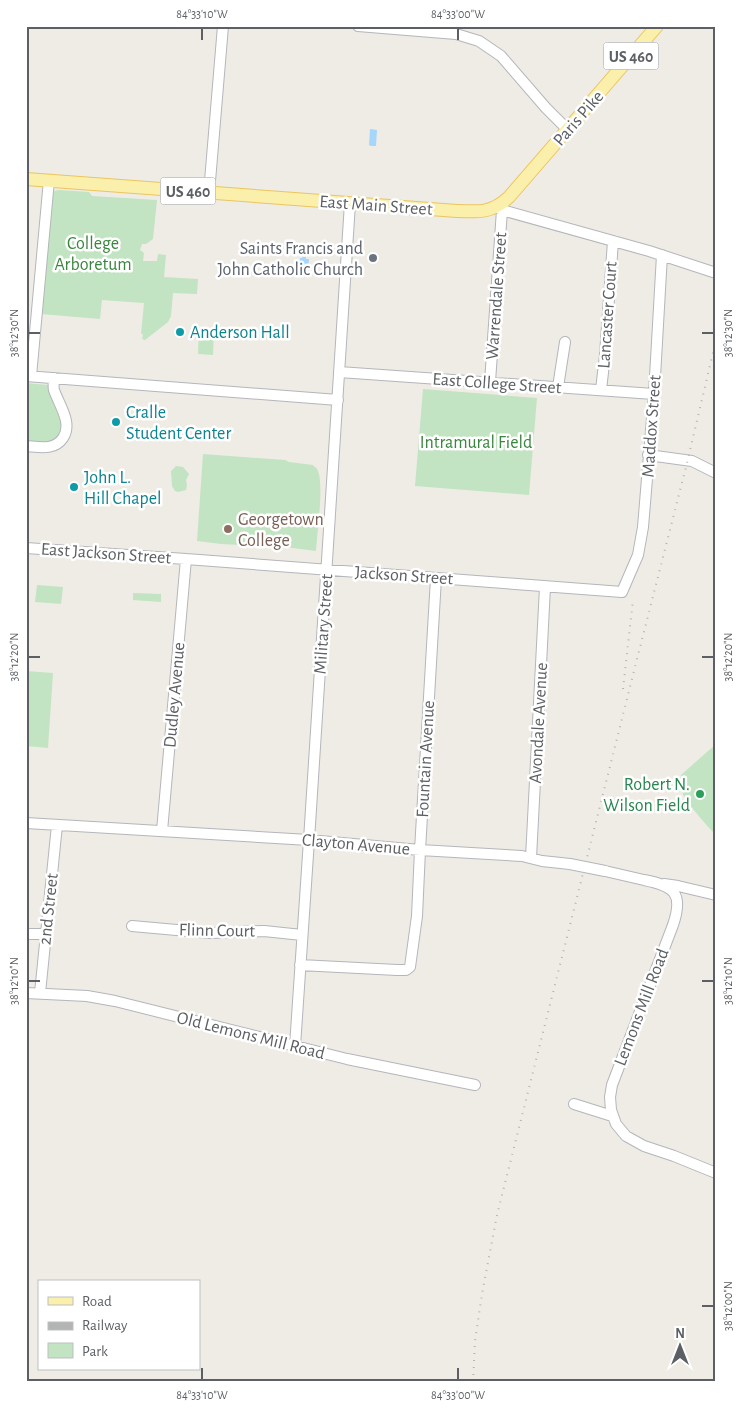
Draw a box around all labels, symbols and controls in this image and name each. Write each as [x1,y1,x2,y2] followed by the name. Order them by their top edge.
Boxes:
[176,8,228,20] text: 84°33'10"W
[431,8,485,20] text: 84°33'00"W
[604,42,658,70] road number: US 460
[550,88,607,150] street label: Paris Pike
[160,178,216,205] road number: US 460
[319,193,433,219] street label: East Main Street
[484,231,510,361] street label: Warrendale Street
[54,235,132,274] park label: College Arboretum
[217,240,363,279] place label: Saints Francis and John Catholic Church
[367,252,379,264] marker: Saints Francis and John Catholic Church
[595,261,621,369] street label: Lancaster Court
[8,309,20,357] text: 38°12'30"N
[722,309,734,357] text: 38°12'30"N
[190,324,290,342] place label: Anderson Hall
[174,326,186,338] marker: Anderson Hall
[432,371,562,398] street label: East College Street
[639,374,665,478] street label: Maddox Street
[126,404,231,443] place label: Cralle Student Center
[110,416,122,428] marker: Cralle Student Center
[420,434,532,452] park label: Intramural Field
[84,469,161,508] place label: John L. Hill Chapel
[68,481,80,493] marker: John L. Hill Chapel
[238,511,324,550] place label: Georgetown College
[222,523,234,535] marker: Georgetown College
[40,540,172,568] street label: East Jackson Street
[354,564,454,588] street label: Jackson Street
[312,573,336,675] street label: Military Street
[8,632,20,682] text: 38°12'20"N
[722,632,734,682] text: 38°12'20"N
[161,642,189,749] street label: Dudley Avenue
[527,662,551,784] street label: Avondale Avenue
[414,700,438,818] street label: Fountain Avenue
[603,776,690,815] place label: Robert N. Wilson Field
[694,788,706,800] marker: Robert N. Wilson Field
[301,831,411,859] street label: Clayton Avenue
[36,872,62,946] street label: 2nd Street
[179,921,256,941] street label: Flinn Court
[611,946,673,1068] street label: Lemons Mill Road
[8,957,20,1005] text: 38°12'10"N
[722,957,734,1005] text: 38°12'10"N
[175,1009,327,1063] street label: Old Lemons Mill Road
[38,1280,200,1370] legend
[722,1281,734,1331] text: 38°12'00"N
[82,1294,112,1309] text: Road
[82,1318,128,1333] text: Railway
[654,1320,704,1370] north arrow
[675,1327,685,1341] text: N
[82,1344,108,1359] text: Park
[176,1389,228,1401] text: 84°33'10"W
[431,1389,485,1401] text: 84°33'00"W

